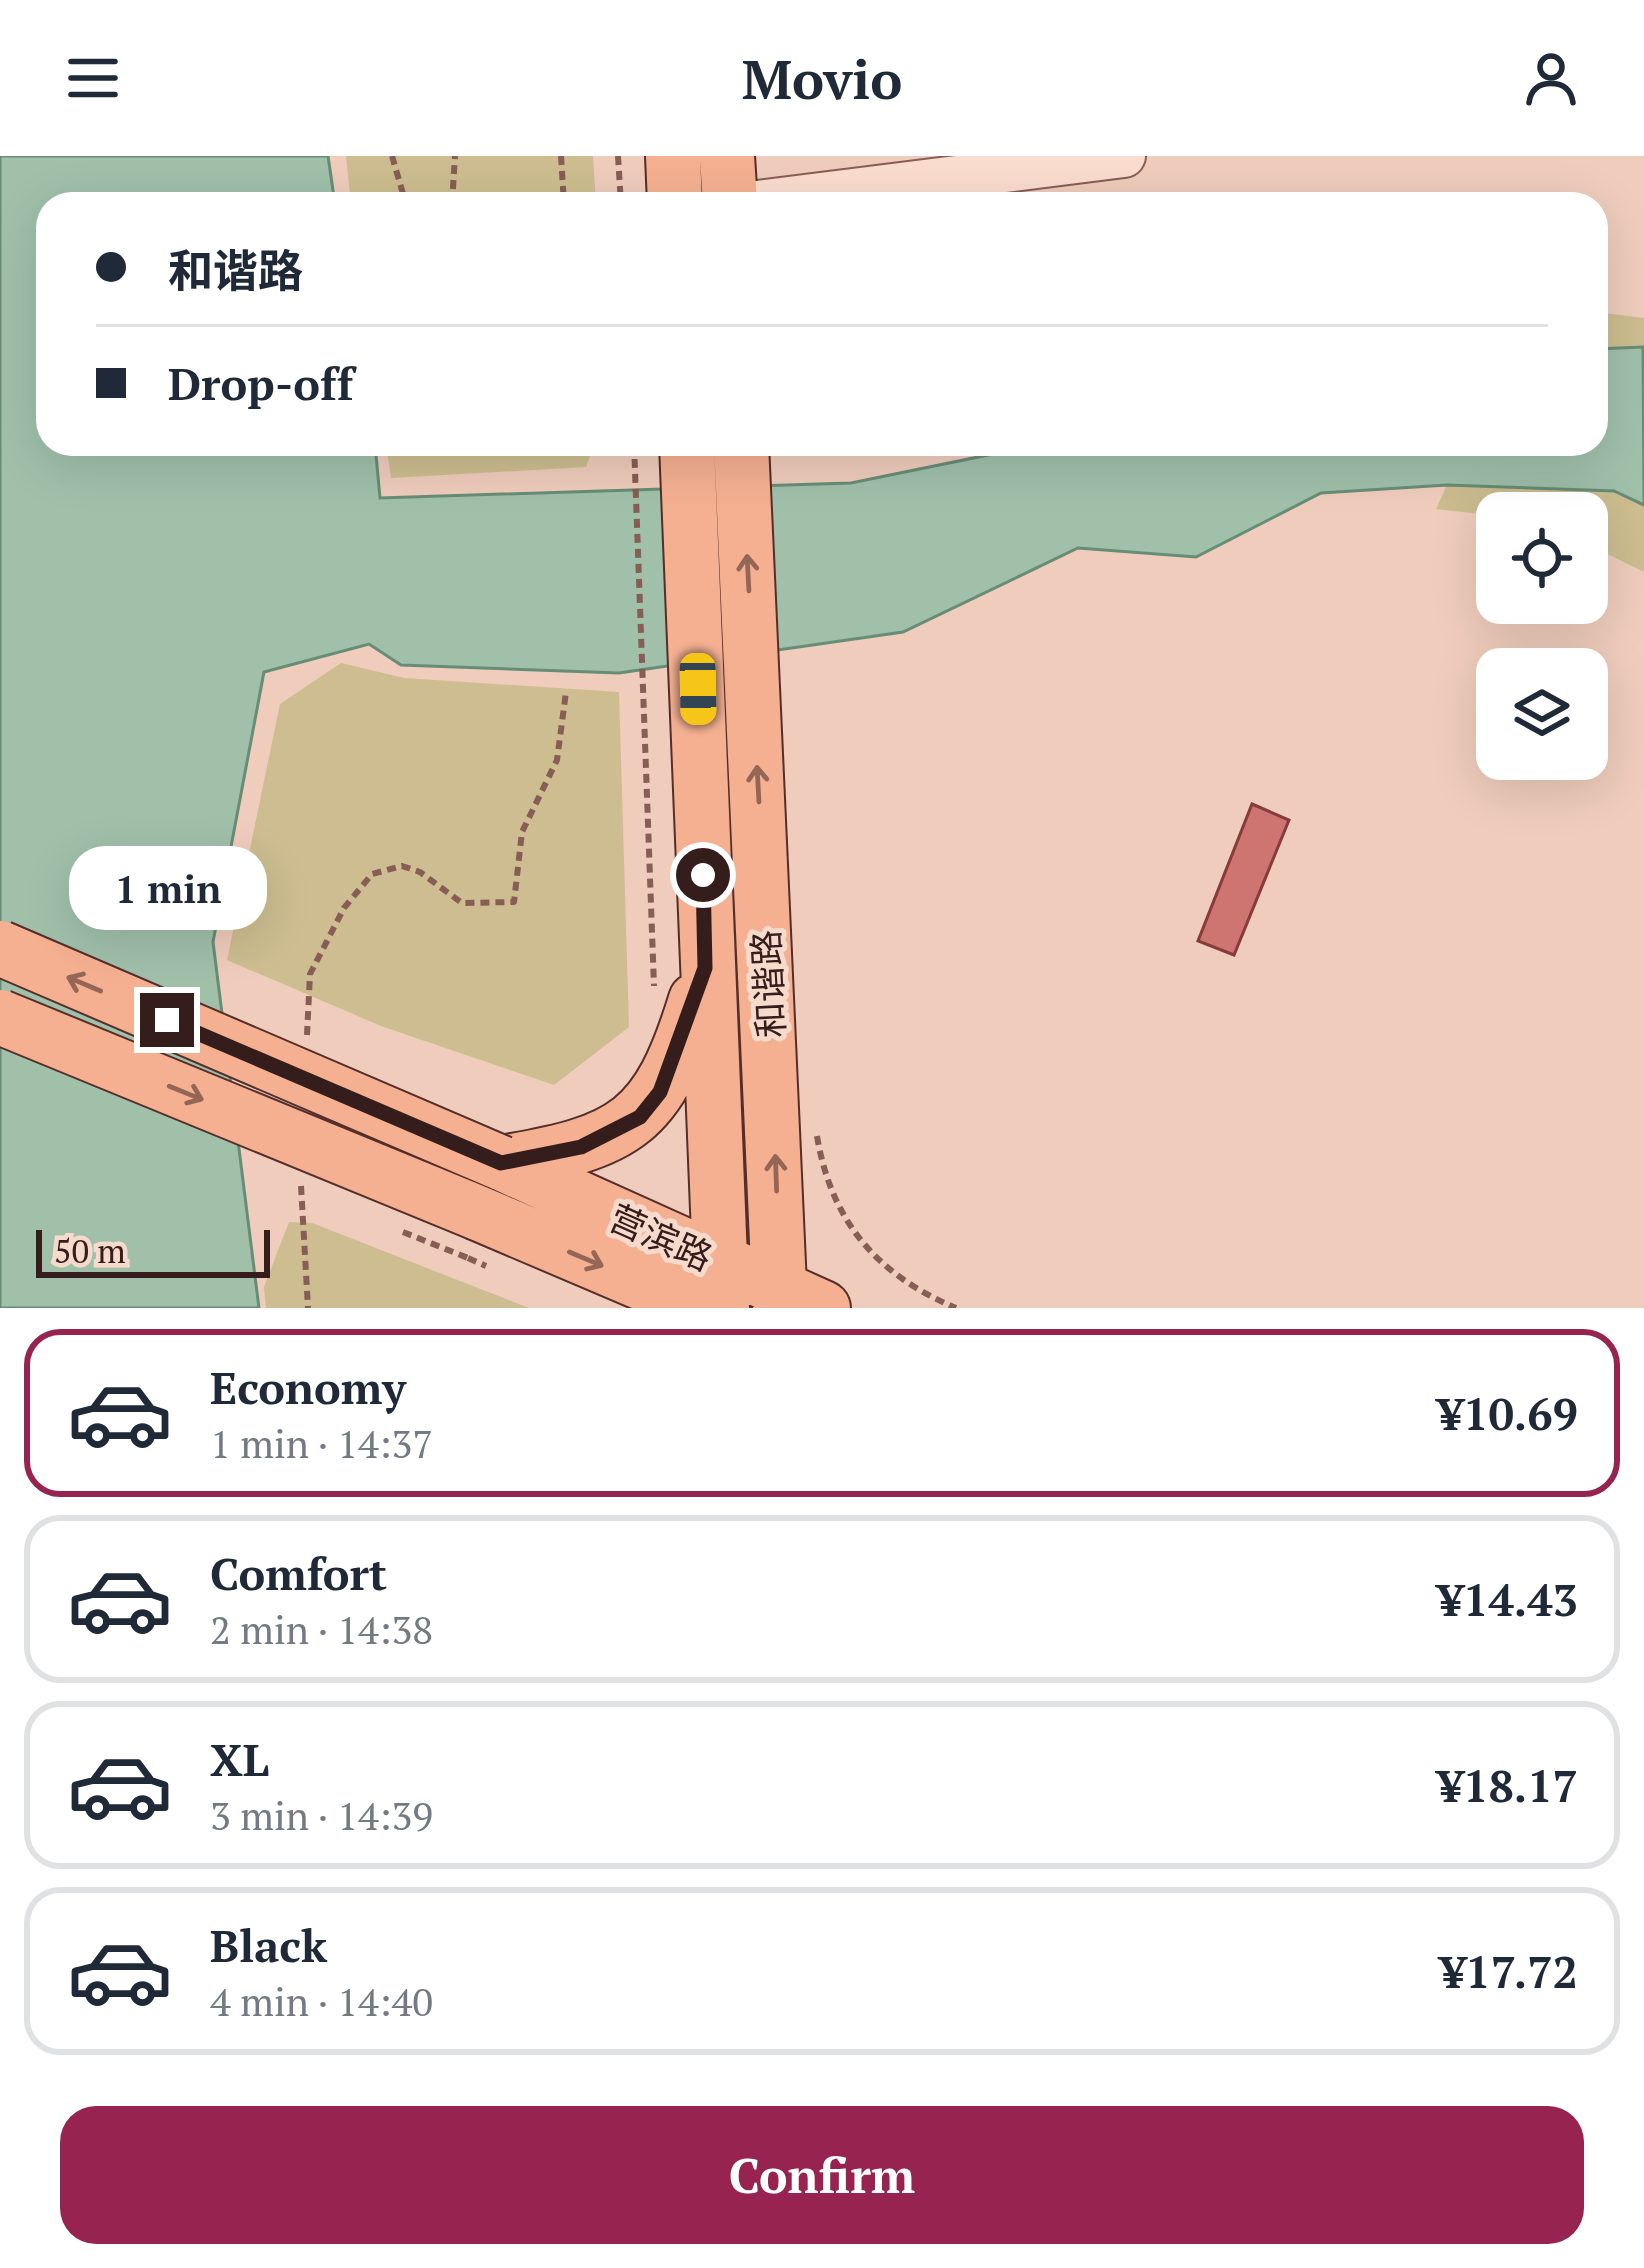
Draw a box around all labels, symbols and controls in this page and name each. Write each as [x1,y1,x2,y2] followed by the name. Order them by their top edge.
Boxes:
[742,43,902,114] text: Movio
[60,45,126,111] icon: menu
[1518,45,1584,111] icon: person
[168,240,303,300] text: 和谐路
[168,353,354,413] text: Drop-off
[1476,492,1608,780] map controls
[1476,492,1608,624] button: locate
[736,554,759,593] one-way arrow
[1476,648,1608,780] button: layers
[679,653,717,725] car
[746,765,769,804] one-way arrow
[68,846,266,930] callout: 1 min
[676,848,730,902] route start
[115,862,221,914] text: 1 min
[742,929,794,1039] street label: 和谐路
[67,972,103,994] one-way arrow
[140,993,194,1047] route end
[167,1084,204,1105] one-way arrow
[765,1154,788,1193] one-way arrow
[602,1194,720,1280] street label: 营滨路
[36,1224,270,1277] scale bar
[54,1229,126,1272] text: 50 m
[567,1249,603,1271] one-way arrow
[210,1357,406,1417] text: Economy
[66,1359,174,1467] icon: car
[1438,1383,1578,1443] text: ¥10.69
[210,1417,433,1469] text: 1 min · 14:37
[210,1543,387,1603] text: Comfort
[66,1545,174,1653] icon: car
[1438,1569,1578,1629] text: ¥14.43
[210,1603,433,1655] text: 2 min · 14:38
[210,1729,269,1789] text: XL
[66,1731,174,1839] icon: car
[1438,1755,1578,1815] text: ¥18.17
[210,1789,433,1841] text: 3 min · 14:39
[210,1915,327,1975] text: Black
[66,1917,174,2025] icon: car
[1440,1941,1578,2001] text: ¥17.72
[210,1975,433,2027] text: 4 min · 14:40
[60,2106,1584,2244] button: Confirm

